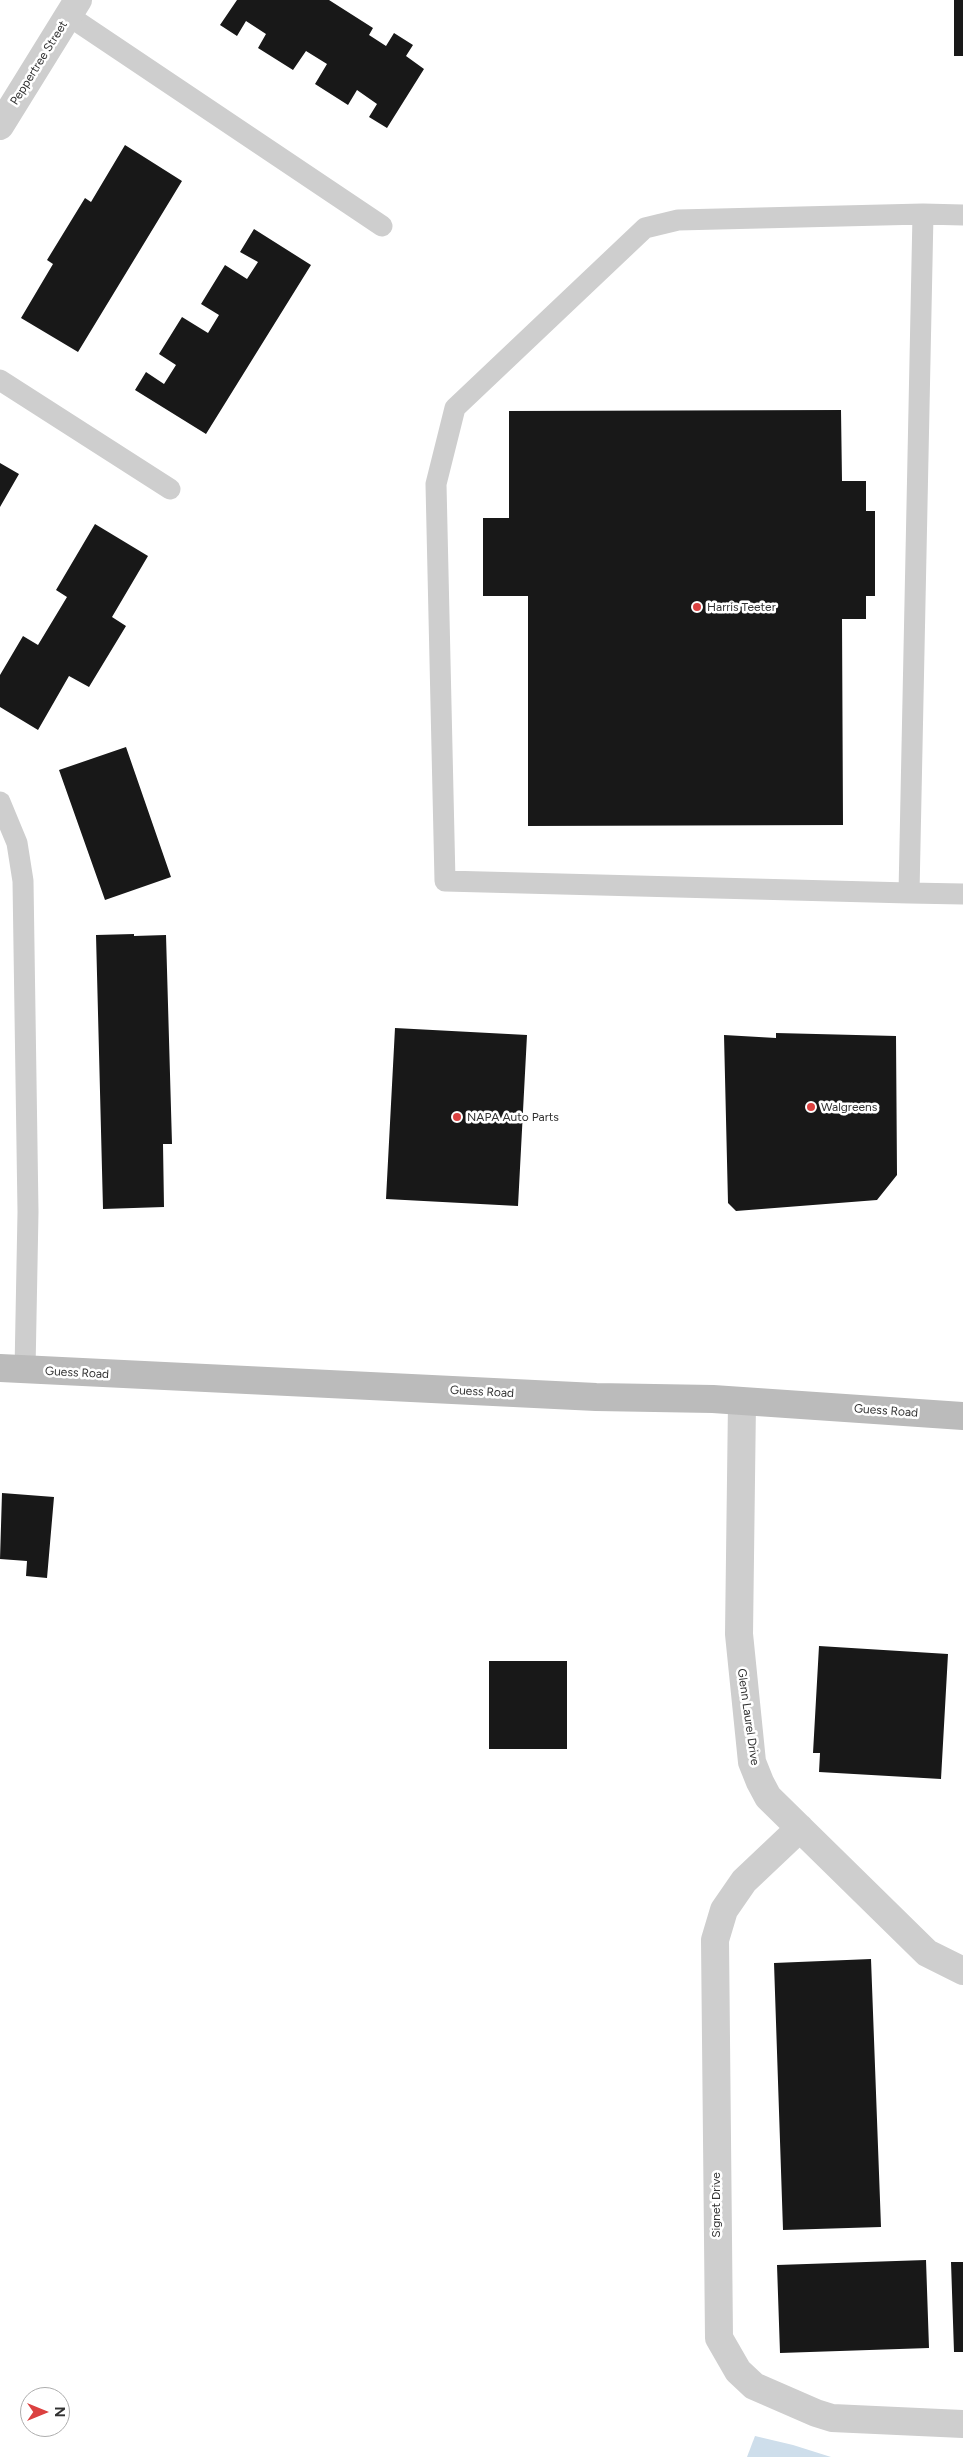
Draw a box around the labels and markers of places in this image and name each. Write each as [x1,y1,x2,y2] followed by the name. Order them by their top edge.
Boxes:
[707,600,776,614] place label: Harris Teeter
[691,601,703,613] marker: Harris Teeter
[821,1100,877,1114] place label: Walgreens
[805,1101,817,1113] marker: Walgreens
[467,1110,559,1124] place label: NAPA Auto Parts
[451,1111,463,1123] marker: NAPA Auto Parts

